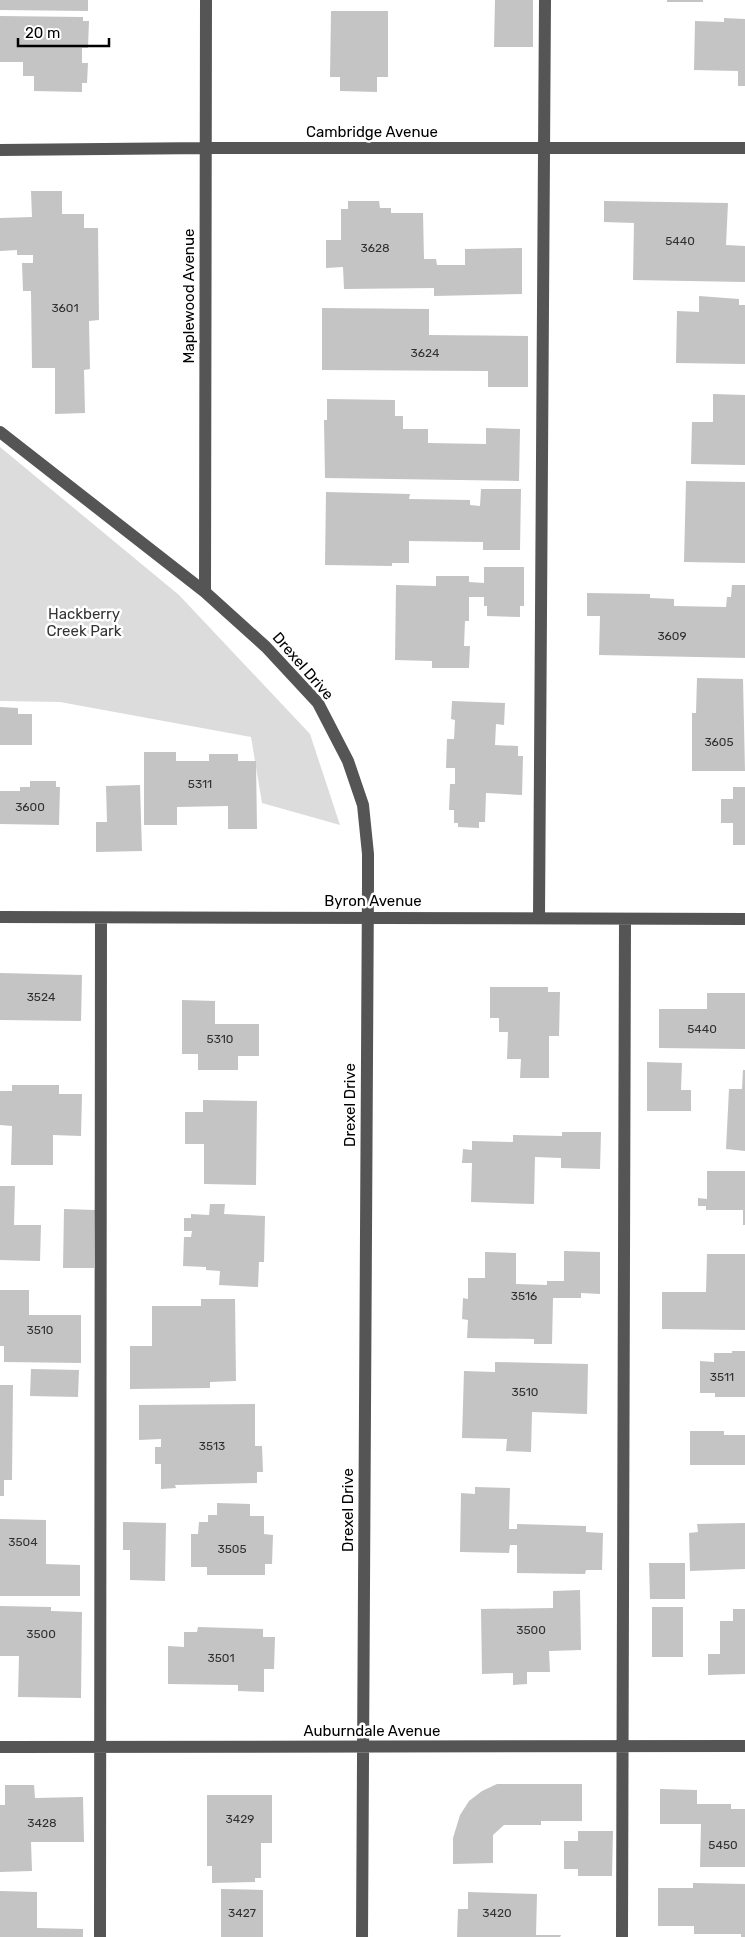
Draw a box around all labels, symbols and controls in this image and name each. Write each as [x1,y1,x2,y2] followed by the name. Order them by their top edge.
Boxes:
[18,15,109,47] scale bar
[25,24,60,42] text: 20 m
[306,123,438,141] street label: Cambridge Avenue
[180,229,198,363] street label: Maplewood Avenue
[665,234,695,248] house number: 5440
[360,241,390,255] house number: 3628
[51,301,79,315] house number: 3601
[411,346,440,360] house number: 3624
[47,605,122,640] park label: Hackberry Creek Park
[269,628,337,704] street label: Drexel Drive
[657,629,687,643] house number: 3609
[704,735,734,749] house number: 3605
[188,777,212,791] house number: 5311
[15,800,45,814] house number: 3600
[324,892,422,910] street label: Byron Avenue
[27,990,56,1004] house number: 3524
[687,1022,717,1036] house number: 5440
[207,1032,233,1046] house number: 5310
[341,1063,359,1147] street label: Drexel Drive
[511,1289,537,1303] house number: 3516
[27,1323,53,1337] house number: 3510
[710,1370,734,1384] house number: 3511
[512,1385,538,1399] house number: 3510
[199,1439,225,1453] house number: 3513
[339,1468,357,1552] street label: Drexel Drive
[8,1535,38,1549] house number: 3504
[217,1542,247,1556] house number: 3505
[516,1623,546,1637] house number: 3500
[26,1627,56,1641] house number: 3500
[207,1651,235,1665] house number: 3501
[304,1722,440,1740] street label: Auburndale Avenue
[226,1812,254,1826] house number: 3429
[27,1816,57,1830] house number: 3428
[708,1838,738,1852] house number: 5450
[228,1906,256,1920] house number: 3427
[482,1906,512,1920] house number: 3420

